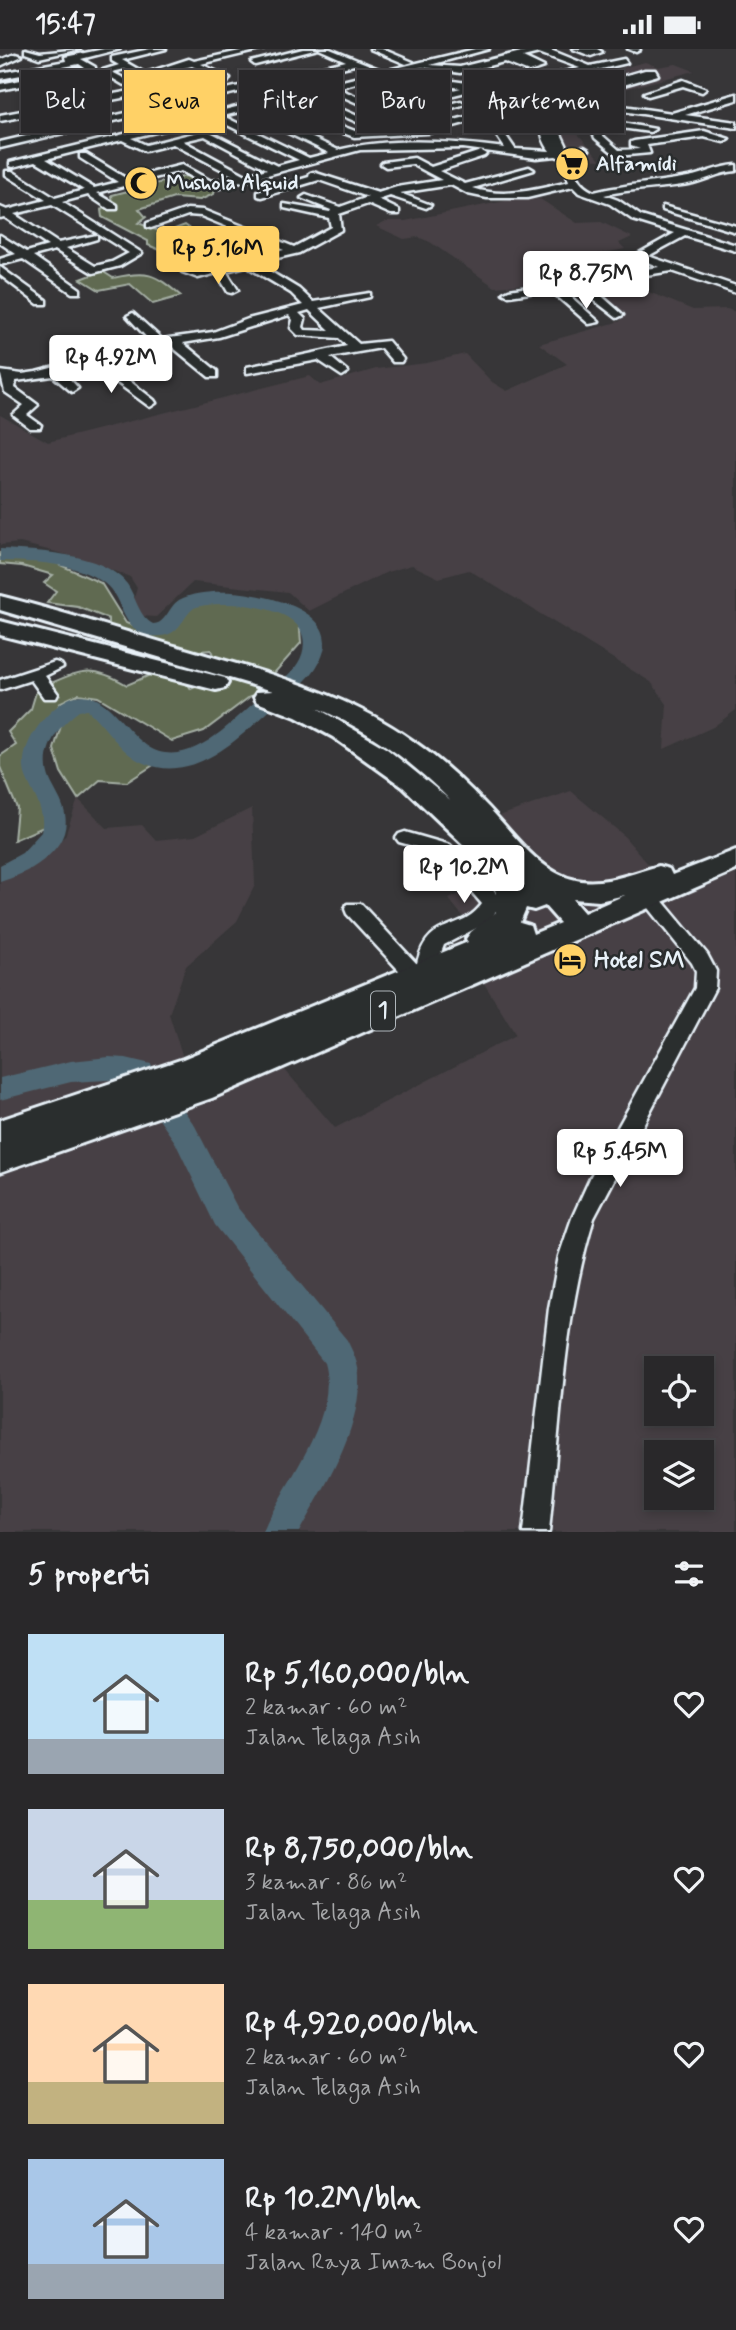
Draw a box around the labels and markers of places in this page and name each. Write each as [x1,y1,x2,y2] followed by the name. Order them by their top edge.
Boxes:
[553,145,591,183] supermarket icon: Alfamidi
[596,150,677,178] place label: Alfamidi
[122,164,160,202] mosque icon: Mushola Alquid
[166,169,298,197] place label: Mushola Alquid
[146,226,290,286] pin: Rp 5.16M
[514,251,658,311] pin: Rp 8.75M
[39,335,183,395] pin: Rp 4.92M
[392,845,536,905] pin: Rp 10.2M
[551,941,589,979] hotel icon: Hotel SM
[594,945,685,976] place label: Hotel SM
[548,1129,692,1189] pin: Rp 5.45M

